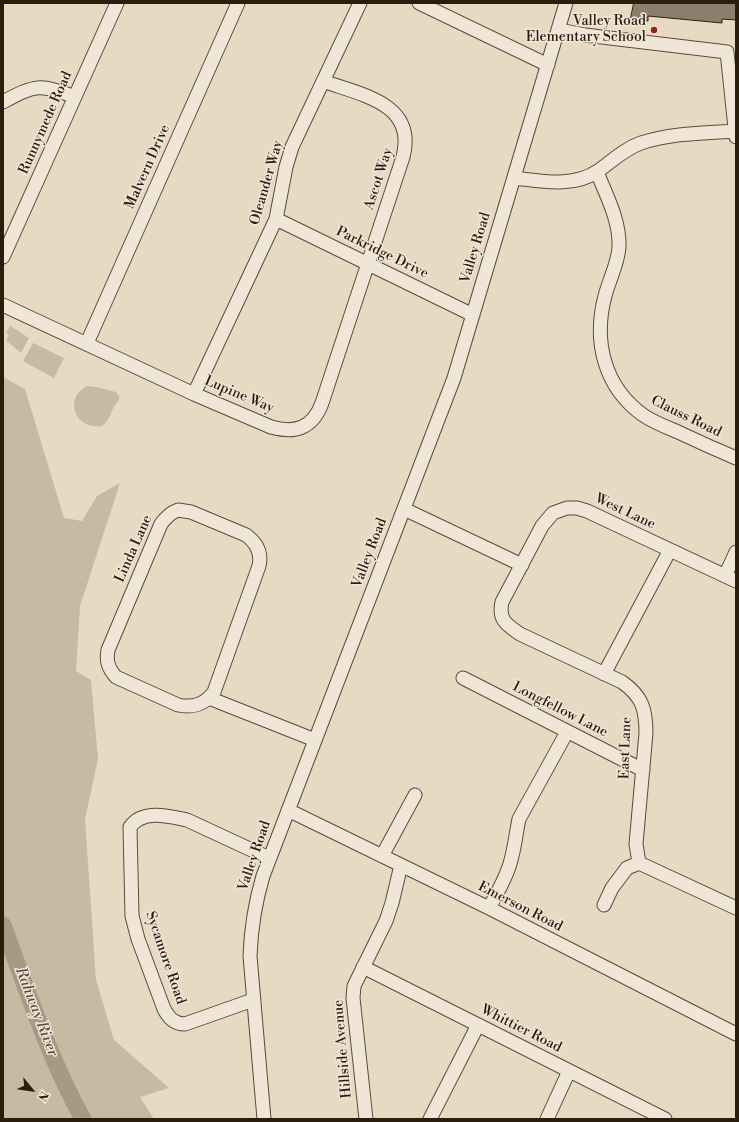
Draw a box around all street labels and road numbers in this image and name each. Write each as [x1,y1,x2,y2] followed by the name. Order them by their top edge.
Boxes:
[16,69,76,177] street label: Runnymede Road
[122,122,174,212] street label: Malvern Drive
[247,139,287,227] street label: Oleander Way
[361,146,397,212] street label: Ascot Way
[457,210,495,286] street label: Valley Road
[333,223,431,283] street label: Parkridge Drive
[202,373,276,417] street label: Lupine Way
[648,393,724,441] street label: Clauss Road
[592,491,658,533] street label: West Lane
[112,513,156,585] street label: Linda Lane
[349,516,391,590] street label: Valley Road
[510,679,610,741] street label: Longfellow Lane
[617,716,635,780] street label: East Lane
[235,819,275,893] street label: Valley Road
[475,878,565,936] street label: Emerson Road
[141,909,189,1007] street label: Sycamore Road
[330,999,356,1099] street label: Hillside Avenue
[478,1001,564,1057] street label: Whittier Road

